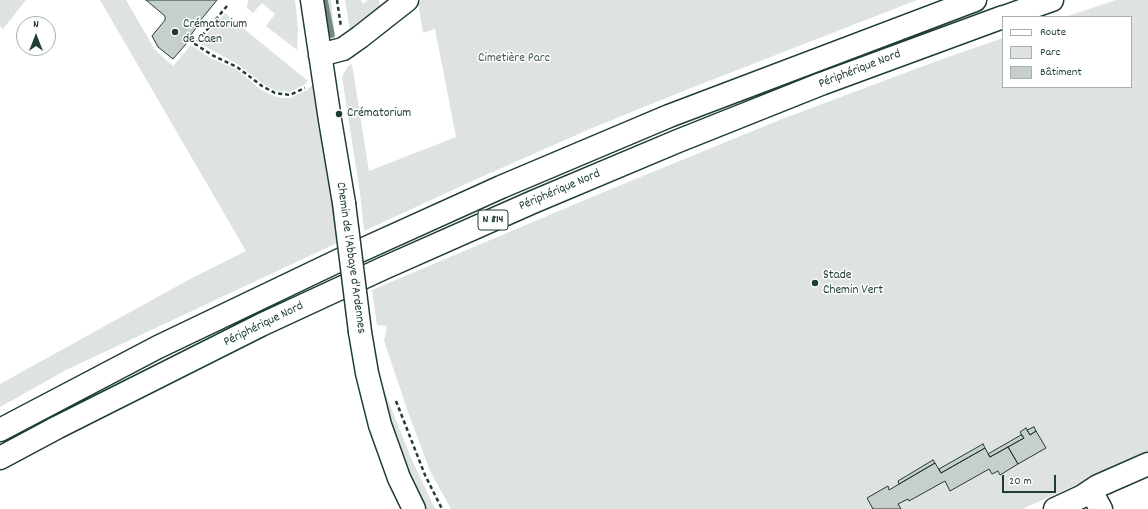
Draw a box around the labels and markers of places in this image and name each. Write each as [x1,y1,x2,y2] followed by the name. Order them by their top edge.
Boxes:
[183,17,247,48] place label: Crématorium de Caen
[170,27,180,37] marker: Crématorium de Caen
[347,106,411,122] place label: Crématorium
[334,109,344,119] marker: Crématorium
[823,268,883,299] place label: Stade Chemin Vert
[810,278,820,288] marker: Stade Chemin Vert

